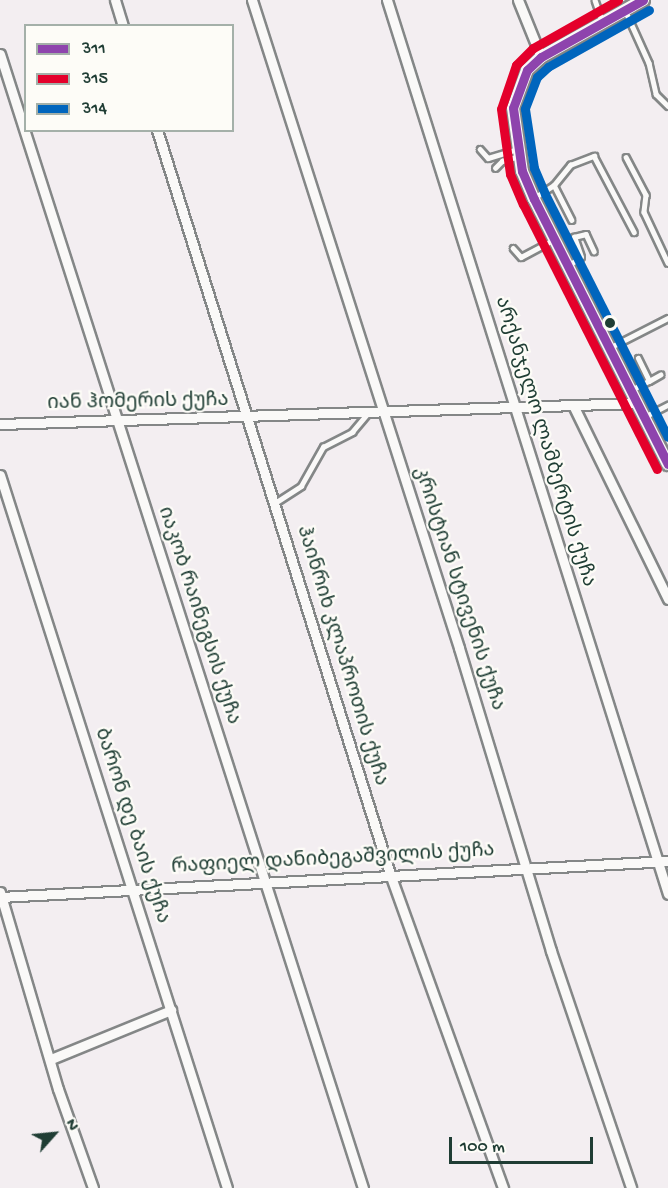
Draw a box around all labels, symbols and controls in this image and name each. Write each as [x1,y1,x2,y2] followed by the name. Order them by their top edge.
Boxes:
[24,24,234,132] legend
[82,39,106,60] text: 311
[82,69,108,90] text: 315
[82,99,107,120] text: 314
[488,294,600,590] street label: არქანჯელო ლამბერტის ქუჩა
[604,317,616,329] unlabelled marker
[47,389,229,417] street label: იან ჰომერის ქუჩა
[407,464,509,714] street label: კრისტიან სტივენის ქუჩა
[151,504,245,728] street label: იაკობ რაინეგსის ქუჩა
[290,523,392,789] street label: ჰაინრიხ კლაპროთის ქუჩა
[88,725,174,927] street label: ბარონ დე ბაის ქუჩა
[171,840,495,880] street label: რაფიელ დანიბეგაშვილის ქუჩა
[24,1104,84,1164] north arrow
[60,1117,81,1135] text: N
[452,1125,596,1163] scale bar
[460,1137,505,1158] text: 100 m

